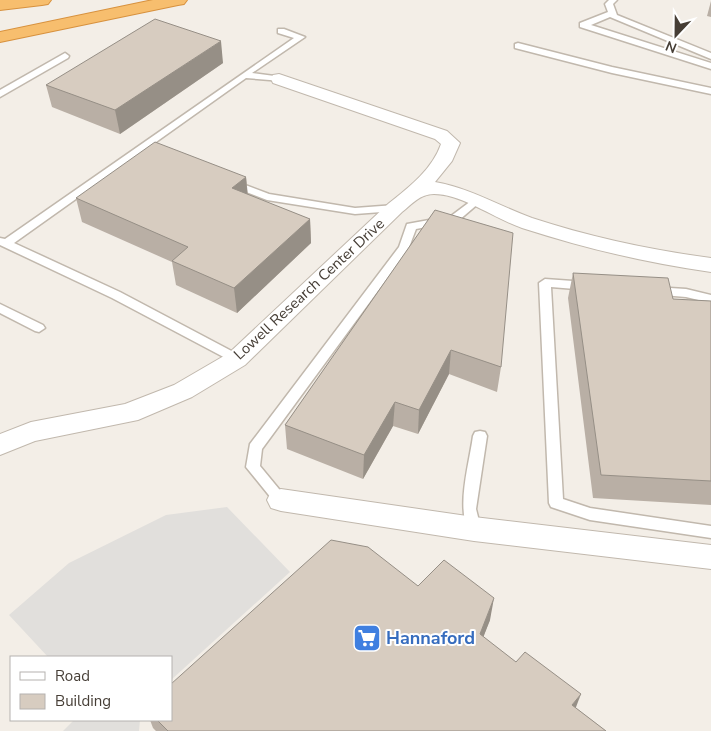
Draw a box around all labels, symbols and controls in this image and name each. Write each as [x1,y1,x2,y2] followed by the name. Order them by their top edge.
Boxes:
[651,10,701,60] north arrow
[663,36,680,57] text: N
[229,214,389,364] street label: Lowell Research Center Drive
[352,623,382,653] supermarket icon: Hannaford
[386,626,475,650] place label: Hannaford
[10,656,172,721] legend
[55,666,90,686] text: Road
[55,691,111,711] text: Building

